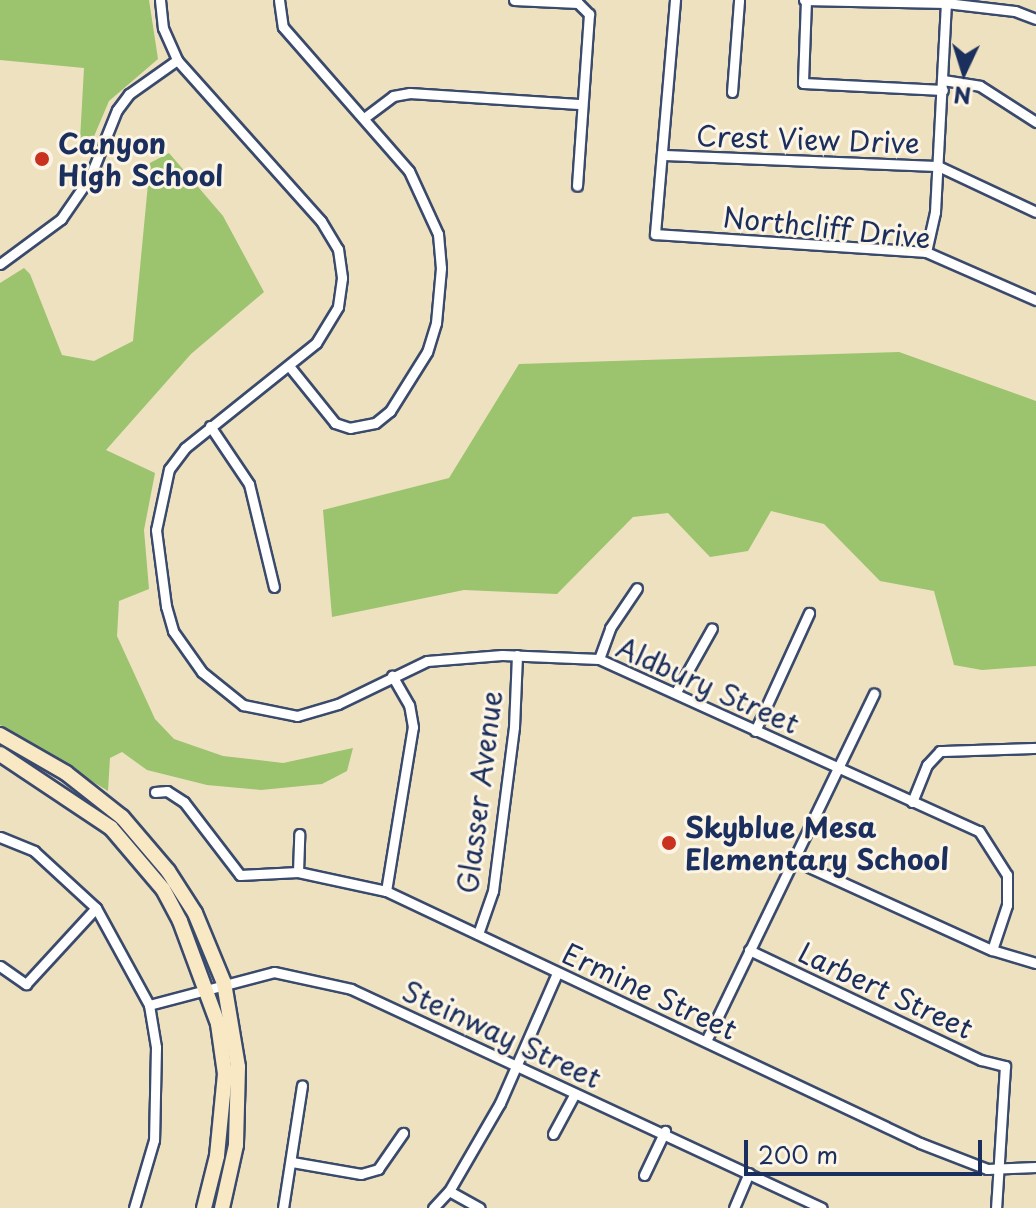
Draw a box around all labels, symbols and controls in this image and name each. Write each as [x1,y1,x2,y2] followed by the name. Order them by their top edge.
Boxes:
[924,32,1004,112] north arrow
[952,79,972,114] text: N
[695,118,921,160] street label: Crest View Drive
[58,126,225,192] place label: Canyon High School
[33,150,51,168] marker: Canyon High School
[720,199,934,255] street label: Northcliff Drive
[611,630,805,740] street label: Aldbury Street
[450,688,508,896] street label: Glasser Avenue
[685,810,949,876] place label: Skyblue Mesa Elementary School
[660,834,678,852] marker: Skyblue Mesa Elementary School
[793,935,979,1045] street label: Larbert Street
[557,936,743,1046] street label: Ermine Street
[397,973,607,1095] street label: Steinway Street
[748,1124,986,1174] scale bar
[758,1136,838,1172] text: 200 m

